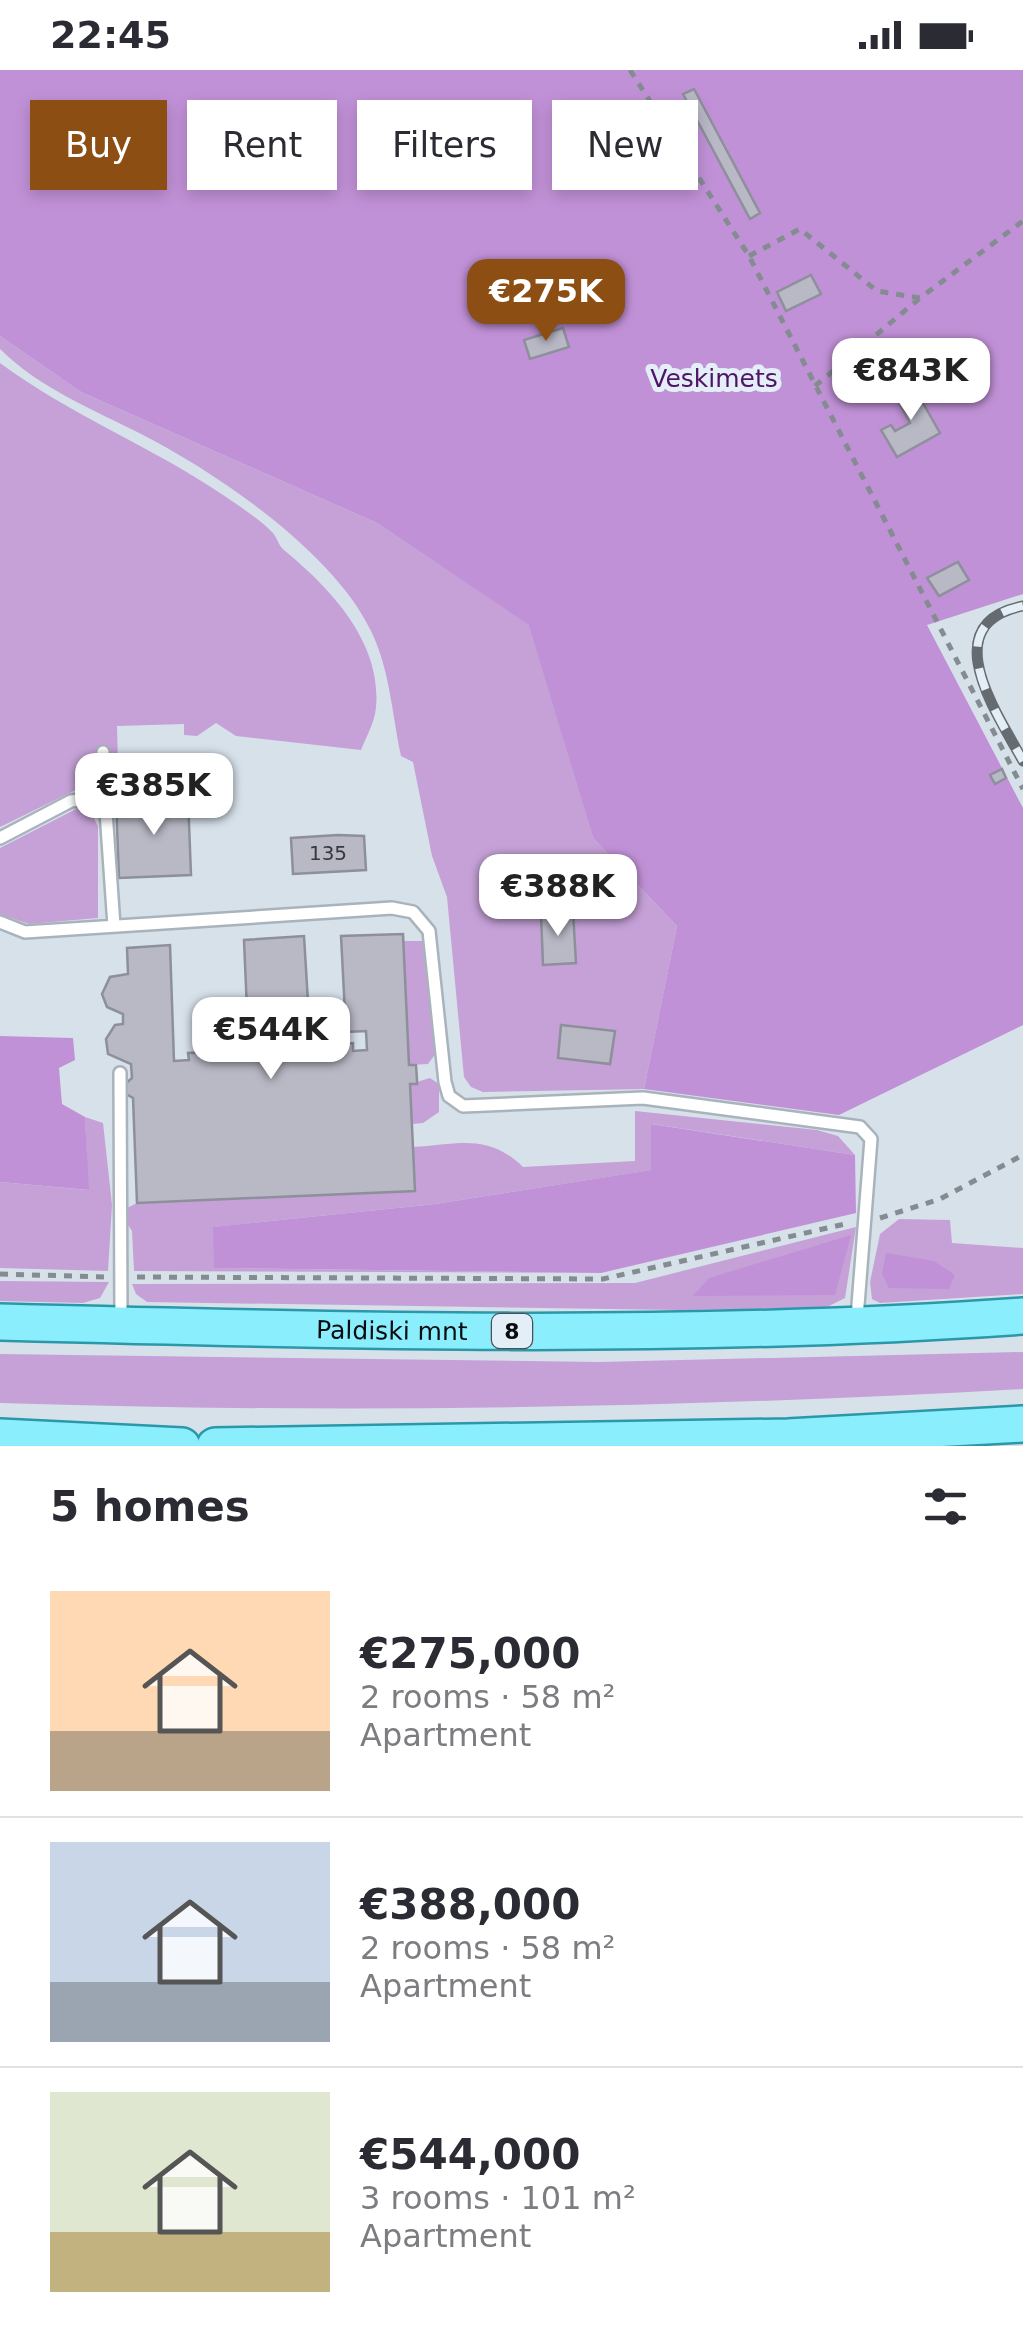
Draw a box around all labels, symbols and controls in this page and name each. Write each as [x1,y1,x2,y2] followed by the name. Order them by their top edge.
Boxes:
[50,13,171,57] text: 22:45
[30,100,167,190] chip: Buy
[187,100,337,190] chip: Rent
[357,100,532,190] chip: Filters
[552,100,698,190] chip: New
[476,259,616,344] pin: €275K
[489,272,603,310] text: €275K
[841,338,981,423] pin: €843K
[854,351,968,389] text: €843K
[650,364,778,393] park label: Veskimets
[84,753,224,838] pin: €385K
[97,766,211,804] text: €385K
[309,841,347,865] house number: 135
[488,854,628,939] pin: €388K
[501,867,615,905] text: €388K
[201,997,341,1082] pin: €544K
[214,1010,328,1048] text: €544K
[492,1314,532,1348] road number: 8
[316,1315,468,1346] street label: Paldiski mnt
[918,1479,973,1534] icon: filters
[50,1482,250,1531] text: 5 homes
[360,1629,581,1678] text: €275,000
[130,1631,250,1751] icon: home
[360,1678,615,1716] text: 2 rooms · 58 m²
[360,1716,531,1754] text: Apartment
[360,1880,581,1929] text: €388,000
[130,1882,250,2002] icon: home
[360,1929,615,1967] text: 2 rooms · 58 m²
[360,1967,531,2005] text: Apartment
[360,2130,581,2179] text: €544,000
[130,2132,250,2252] icon: home
[360,2179,636,2217] text: 3 rooms · 101 m²
[360,2217,531,2255] text: Apartment

